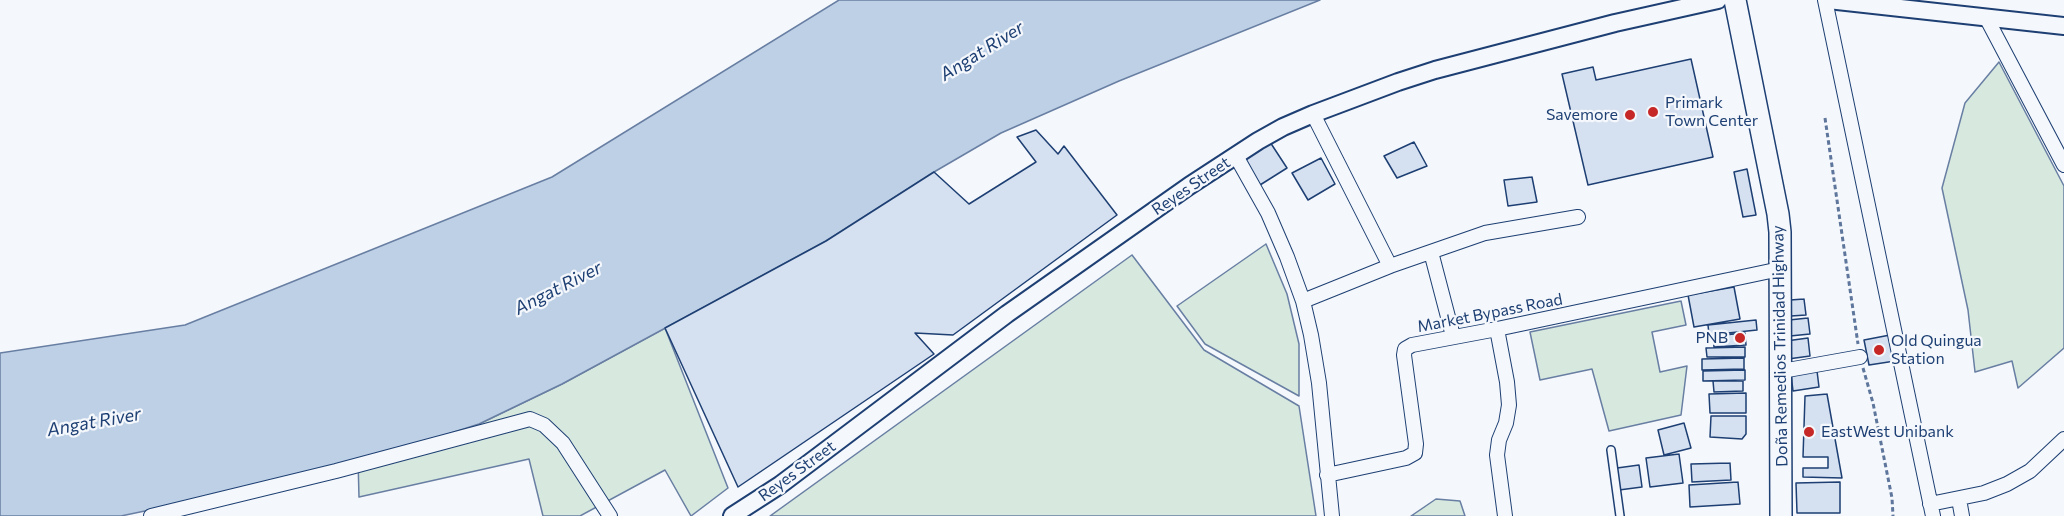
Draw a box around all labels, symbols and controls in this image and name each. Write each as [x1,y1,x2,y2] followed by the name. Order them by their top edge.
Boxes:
[936,17,1028,85] water label: Angat River
[1665,93,1758,131] place label: Primark Town Center
[1546,105,1618,125] place label: Savemore
[1646,105,1660,119] marker: Primark Town Center
[1623,108,1637,122] marker: Savemore
[1148,153,1234,219] street label: Reyes Street
[1768,225,1792,467] street label: Doña Remedios Trinidad Highway
[511,257,605,319] water label: Angat River
[1416,290,1564,336] street label: Market Bypass Road
[1696,328,1728,348] place label: PNB
[1733,331,1747,345] marker: PNB
[1891,331,1982,369] place label: Old Quingua Station
[1872,343,1886,357] marker: Old Quingua Station
[45,403,143,441] water label: Angat River
[1821,422,1954,442] place label: EastWest Unibank
[1802,425,1816,439] marker: EastWest Unibank
[755,437,839,505] street label: Reyes Street

